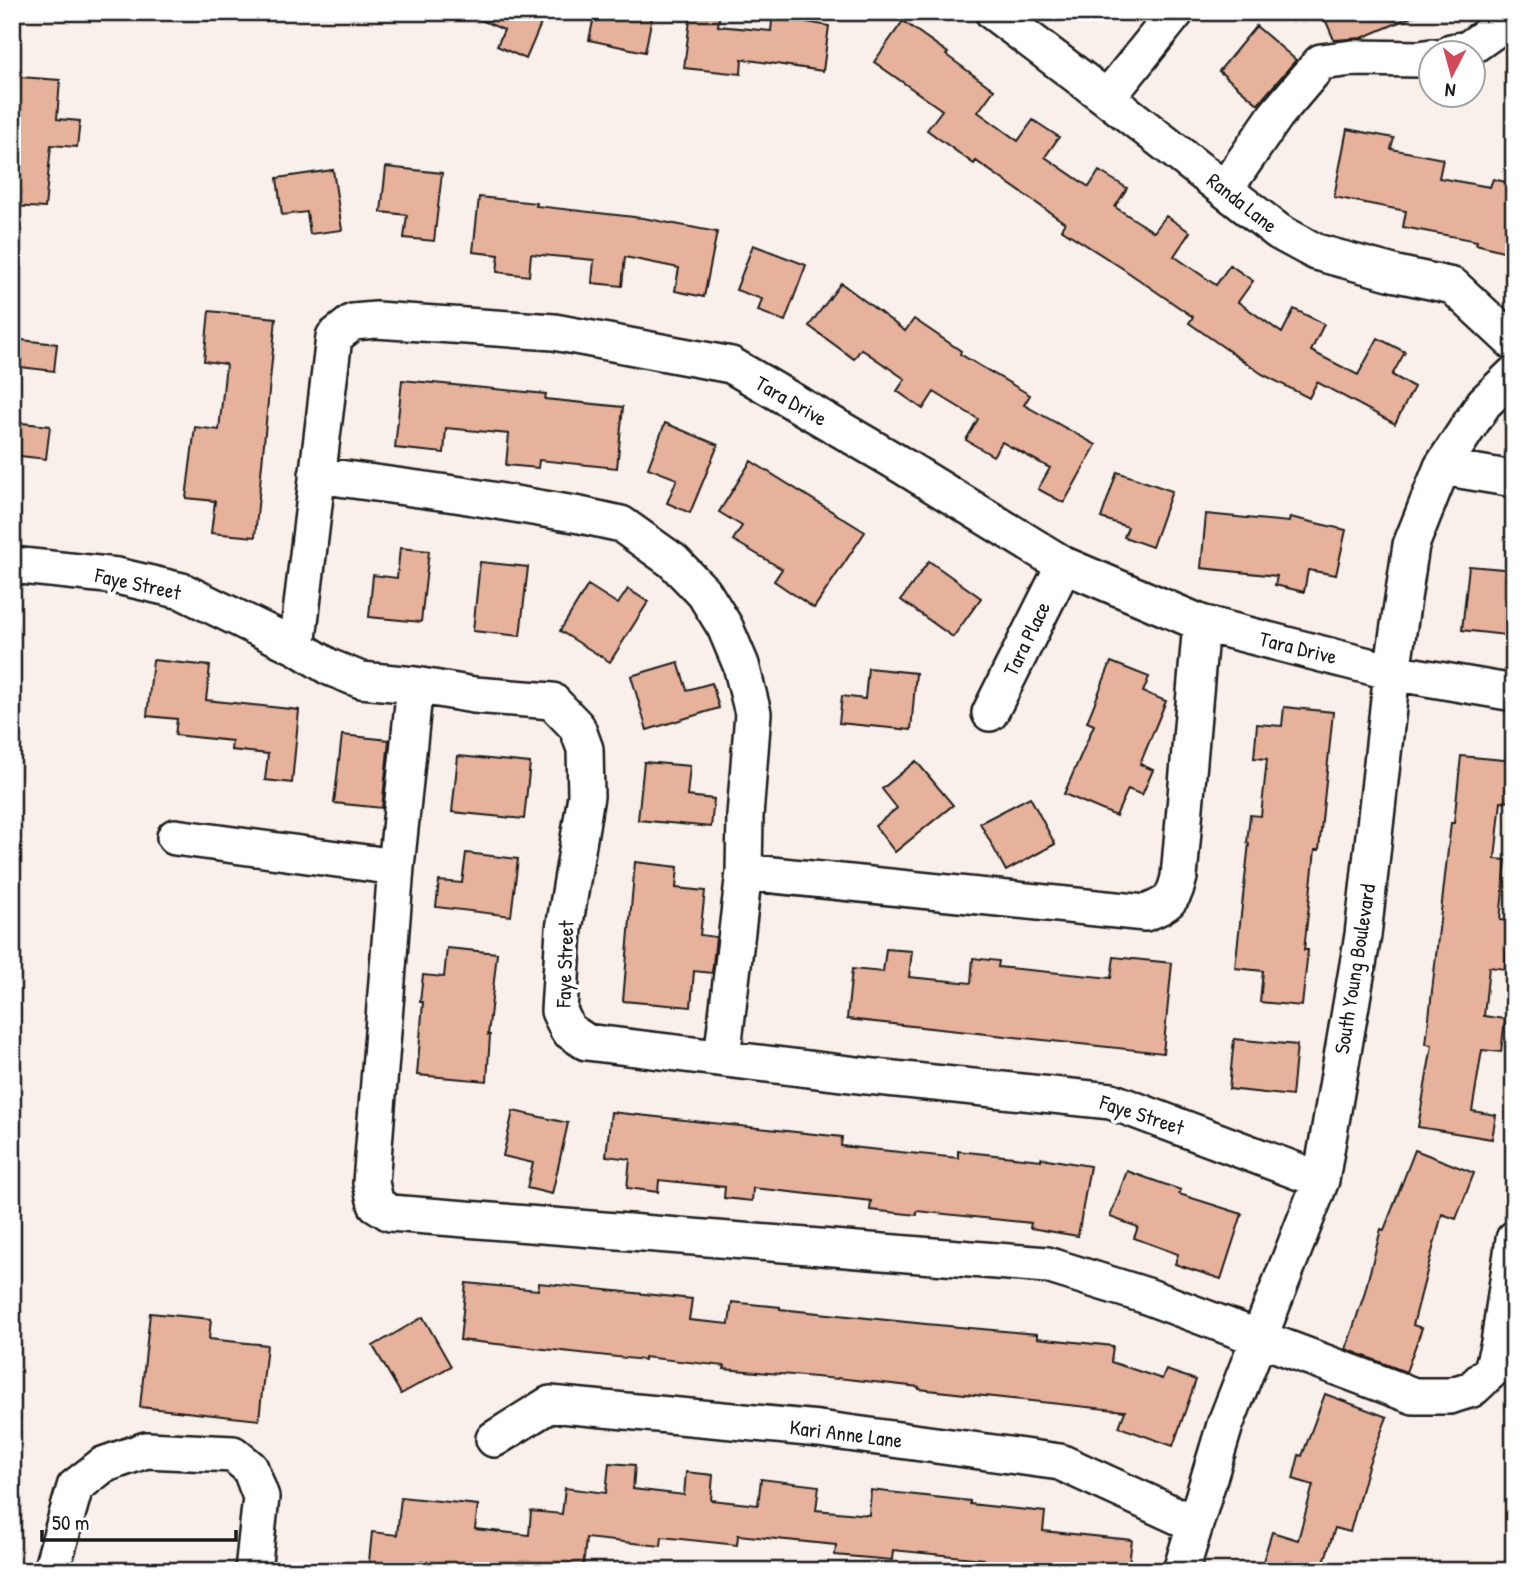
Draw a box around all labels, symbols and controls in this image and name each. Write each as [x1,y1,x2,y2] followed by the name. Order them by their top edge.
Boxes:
[1418,38,1488,108] north arrow
[1444,77,1457,104] text: N
[1201,166,1284,239] street label: Randa Lane
[750,368,833,433] street label: Tara Drive
[92,560,184,607] street label: Faye Street
[996,597,1057,681] street label: Tara Place
[1256,624,1340,671] street label: Tara Drive
[1327,882,1382,1056] street label: South Young Boulevard
[548,919,581,1009] street label: Faye Street
[1095,1087,1189,1142] street label: Faye Street
[788,1412,904,1455] street label: Kari Anne Lane
[42,1499,236,1543] scale bar
[52,1508,89,1537] text: 50 m

